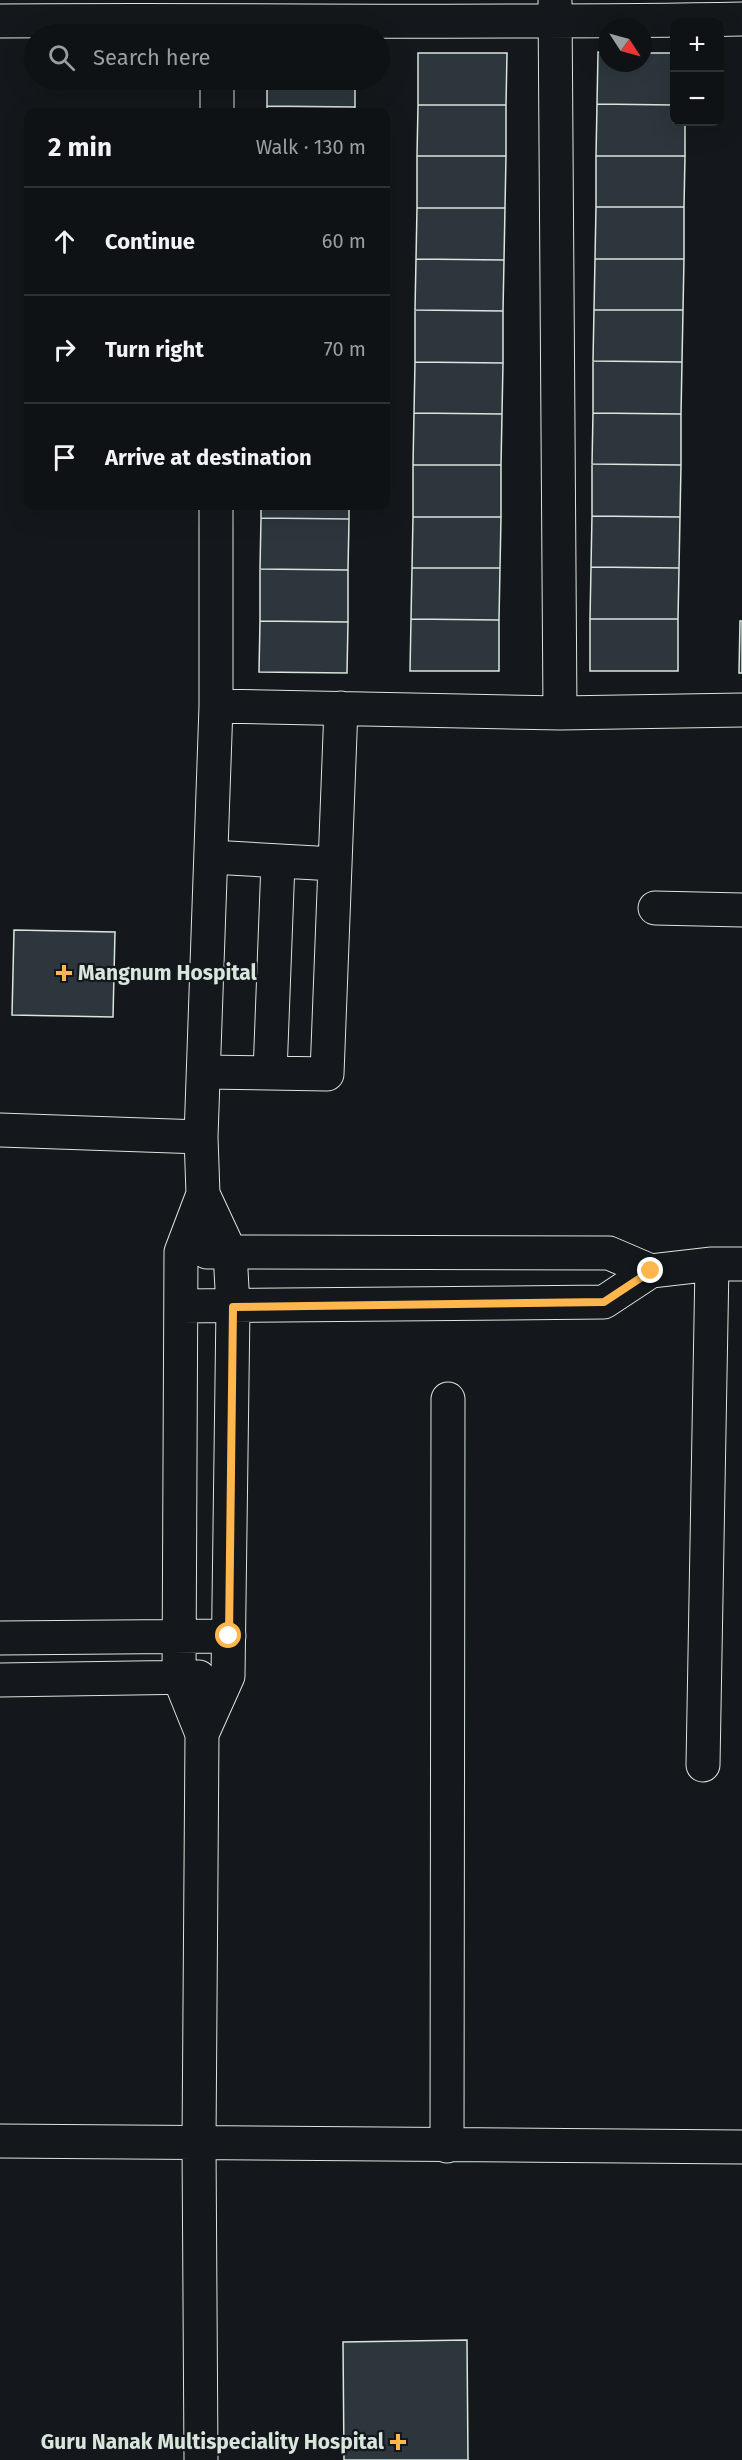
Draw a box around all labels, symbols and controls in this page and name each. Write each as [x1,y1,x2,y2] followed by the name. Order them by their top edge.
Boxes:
[598,18,652,72] north arrow
[670,18,724,126] map controls
[670,18,724,72] button: +
[24,24,390,90] search box
[45,41,78,74] icon: search
[93,44,211,71] text: Search here
[670,72,724,126] button: −
[48,132,112,163] text: 2 min
[256,135,366,159] text: Walk · 130 m
[48,225,81,258] icon: ahead
[105,228,195,255] text: Continue
[322,229,366,253] text: 60 m
[48,333,81,366] icon: right
[105,336,204,363] text: Turn right
[324,337,366,361] text: 70 m
[48,441,81,474] icon: arrive
[105,444,312,471] text: Arrive at destination
[78,960,258,986] place label: Mangnum Hospital
[55,964,73,982] marker: Mangnum Hospital
[637,1257,663,1283] route end
[215,1622,241,1648] route start
[41,2429,385,2455] place label: Guru Nanak Multispeciality Hospital
[389,2433,407,2451] marker: Guru Nanak Multispeciality Hospital

